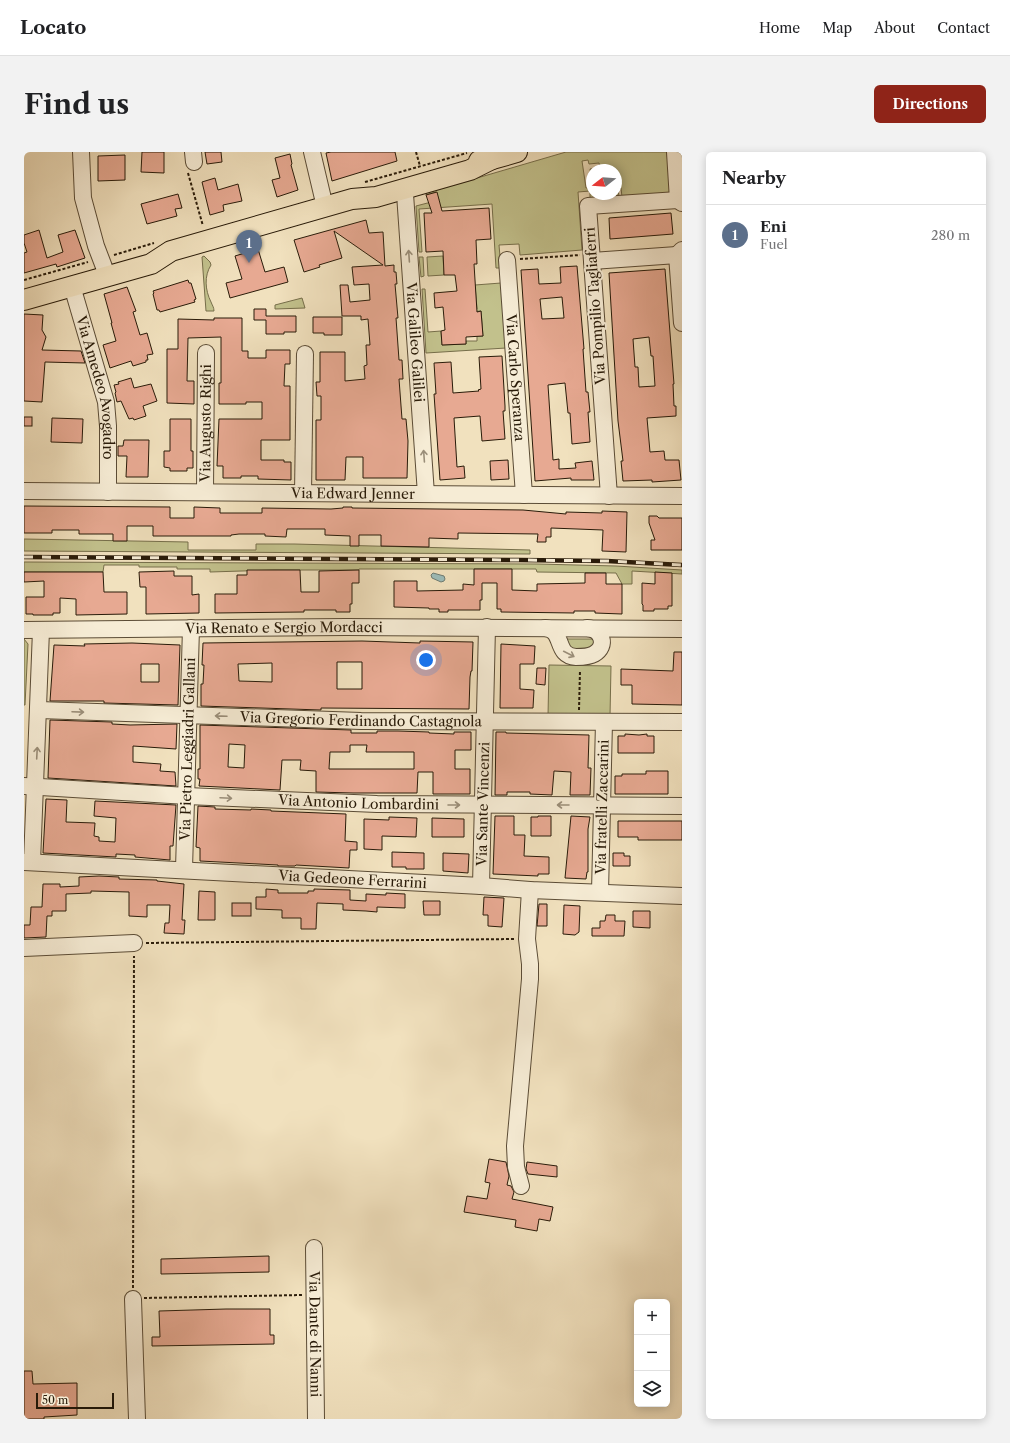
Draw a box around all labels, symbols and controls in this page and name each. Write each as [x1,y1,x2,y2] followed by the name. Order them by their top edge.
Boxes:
[20,16,86,39] text: Locato
[759,19,800,37] text: Home
[822,19,852,37] text: Map
[874,19,915,37] text: About
[937,19,990,37] text: Contact
[874,85,986,123] button: Directions
[24,87,129,121] text: Find us
[586,164,622,200] north arrow
[722,168,786,188] text: Nearby
[760,217,786,236] text: Eni
[581,227,610,386] street label: Via Pompilio Tagliaferri
[732,227,738,243] text: 1
[931,227,970,243] text: 280 m
[236,230,262,263] pin: 1
[760,236,788,252] text: Fuel
[406,250,413,263] one-way arrow
[402,281,429,403] street label: Via Galileo Galilei
[72,313,117,460] street label: Via Amedeo Avogadro
[502,313,529,442] street label: Via Carlo Speranza
[196,364,215,483] street label: Via Augusto Righi
[420,449,427,462] one-way arrow
[290,484,415,503] street label: Via Edward Jenner
[184,618,383,638] street label: Via Renato e Sergio Mordacci
[416,650,436,670] your location
[563,650,575,658] one-way arrow
[176,657,199,842] street label: Via Pietro Leggiadri Gallani
[71,708,84,715] one-way arrow
[239,708,483,730] street label: Via Gregorio Ferdinando Castagnola
[215,712,228,720] one-way arrow
[591,739,613,876] street label: Via fratelli Zaccarini
[472,742,493,867] street label: Via Sante Vincenzi
[33,747,41,760] one-way arrow
[277,791,439,813] street label: Via Antonio Lombardini
[219,794,232,801] one-way arrow
[447,801,460,809] one-way arrow
[557,801,570,809] one-way arrow
[277,866,427,892] street label: Via Gedeone Ferrarini
[305,1270,325,1397] street label: Via Dante di Nanni
[634,1299,670,1407] map controls
[634,1299,670,1335] button: +
[634,1335,670,1371] button: −
[634,1371,670,1407] button: layers
[36,1391,114,1410] scale bar
[42,1393,68,1407] text: 50 m

